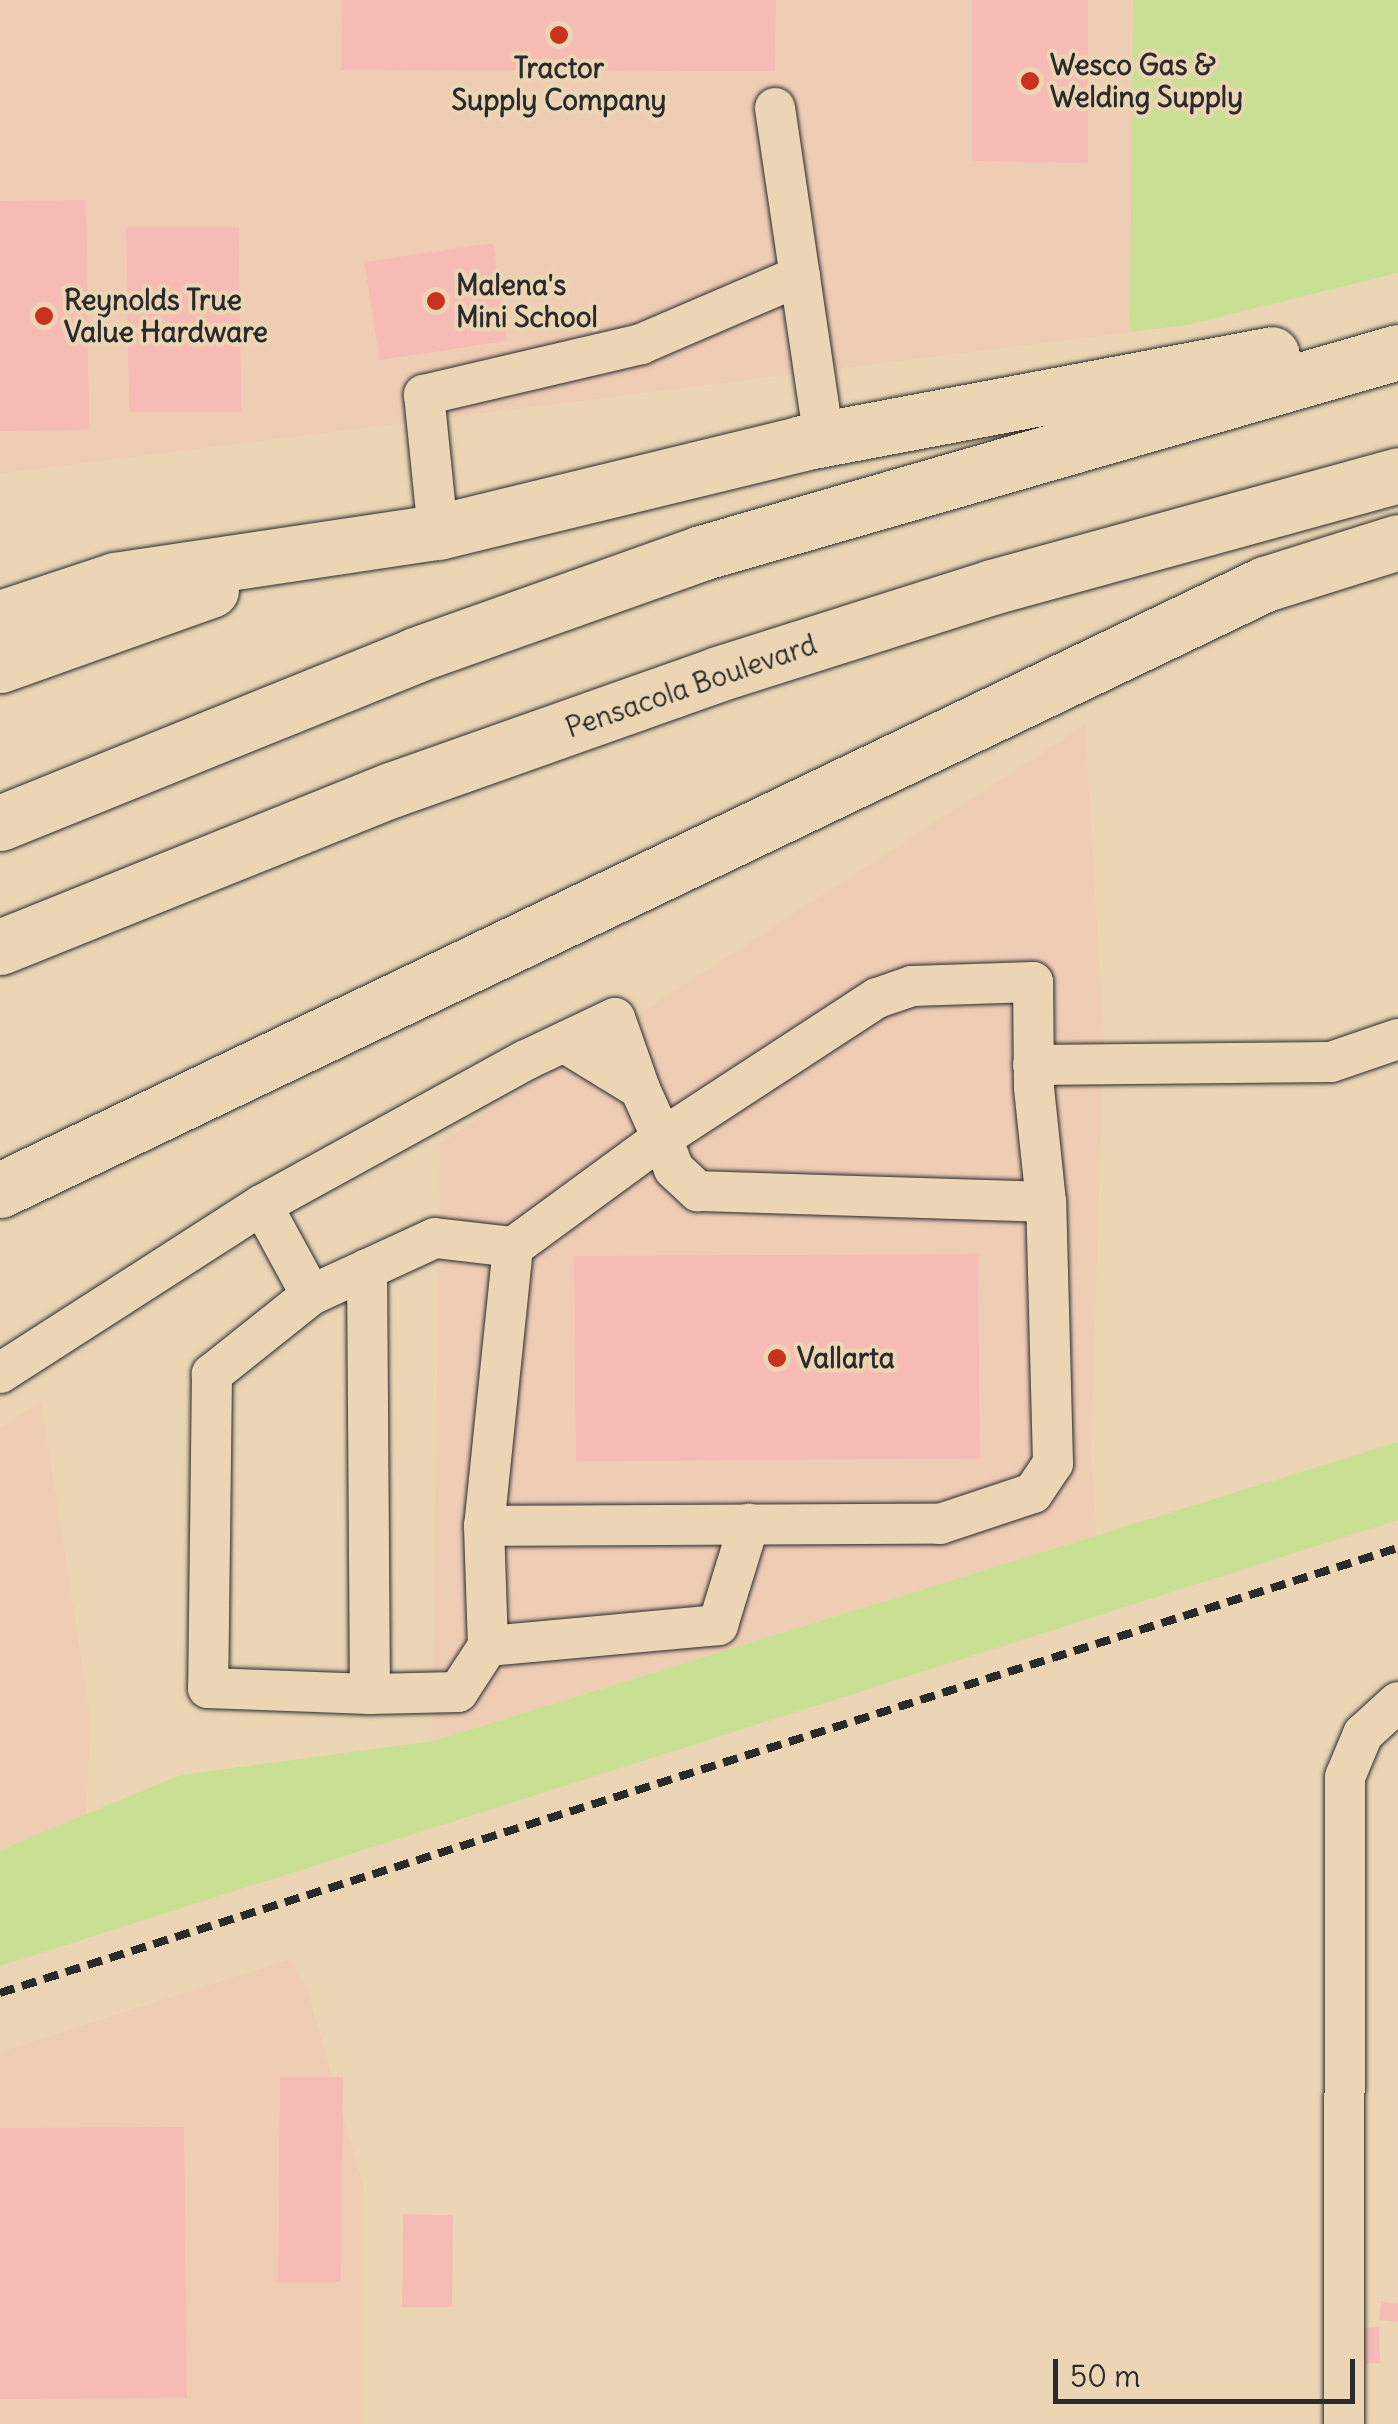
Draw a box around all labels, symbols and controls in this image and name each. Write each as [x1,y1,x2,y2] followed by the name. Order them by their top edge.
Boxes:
[548,24,570,46] marker: Tractor Supply Company
[1050,48,1243,114] place label: Wesco Gas & Welding Supply
[451,51,667,117] place label: Tractor Supply Company
[1019,70,1041,92] marker: Wesco Gas & Welding Supply
[456,268,598,334] place label: Malena's Mini School
[64,283,268,349] place label: Reynolds True Value Hardware
[425,290,447,312] marker: Malena's Mini School
[33,305,55,327] marker: Reynolds True Value Hardware
[561,627,821,745] street label: Pensacola Boulevard
[797,1341,895,1375] place label: Vallarta
[766,1347,788,1369] marker: Vallarta
[1058,2339,1360,2401] scale bar
[1070,2357,1140,2395] text: 50 m

